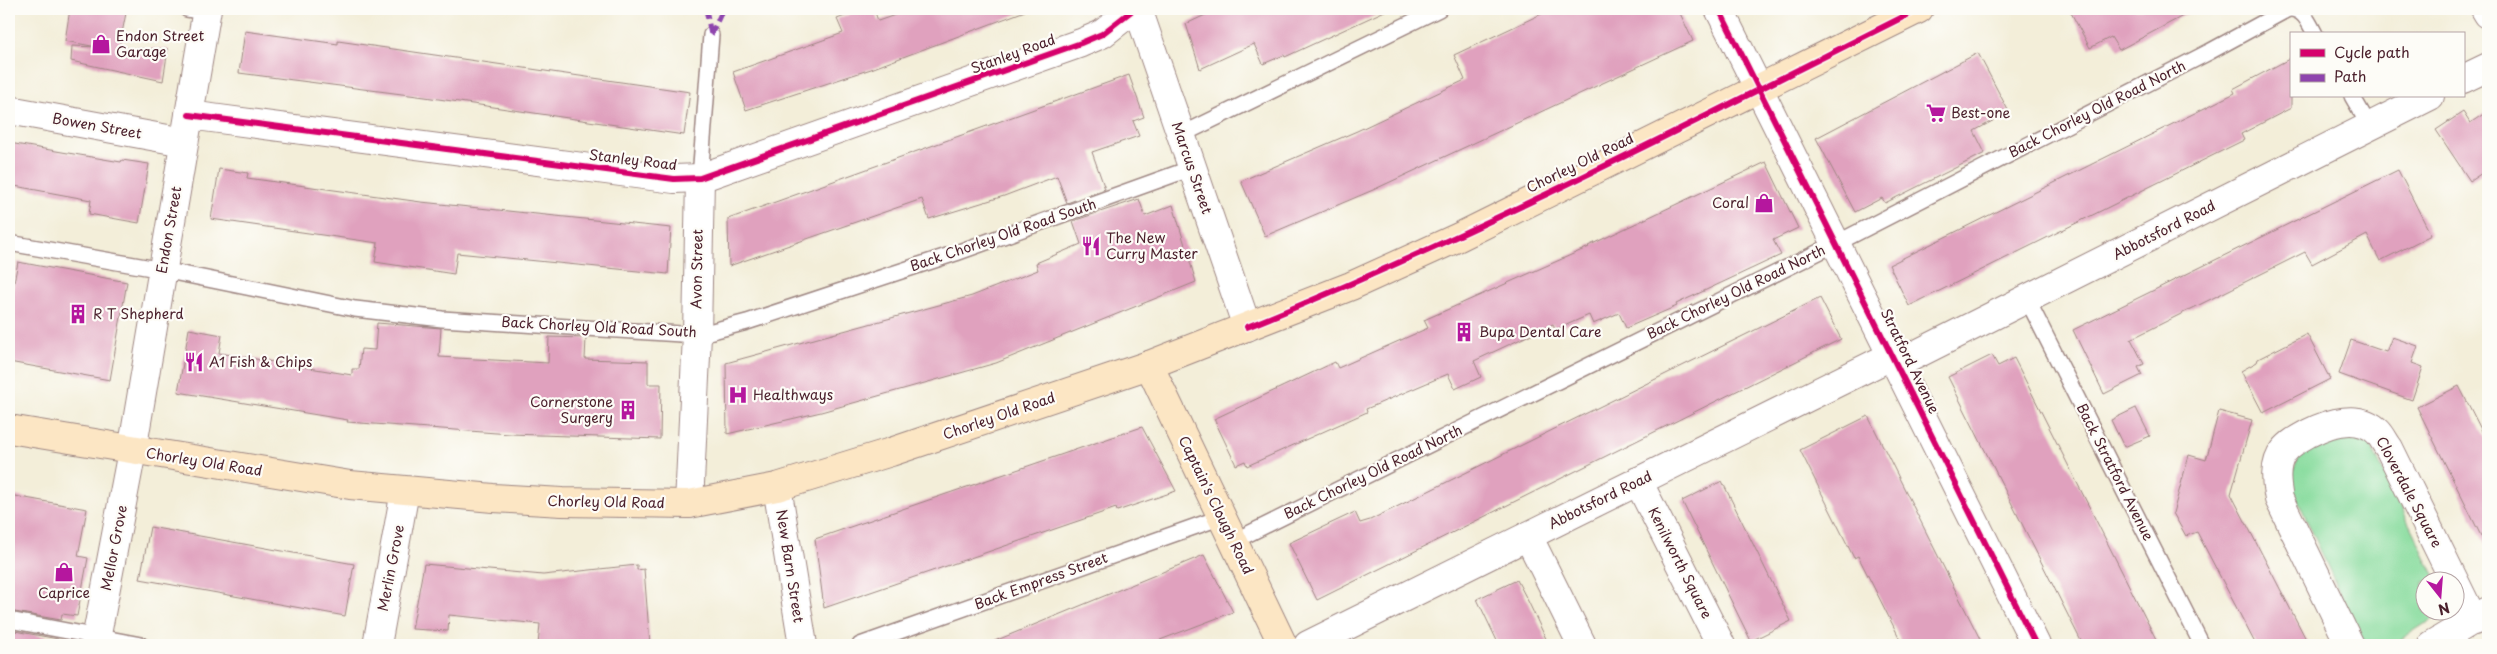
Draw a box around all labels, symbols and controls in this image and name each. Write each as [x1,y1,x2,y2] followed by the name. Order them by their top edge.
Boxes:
[116,25,205,62] place label: Endon Street Garage
[968,29,1058,79] street label: Stanley Road
[2290,32,2464,98] legend
[90,33,112,55] shop icon: Endon Street Garage
[2334,40,2410,63] text: Cycle path
[2005,55,2189,162] street label: Back Chorley Old Road North
[2334,64,2366,87] text: Path
[1925,102,1947,124] supermarket icon: Best-one
[1951,102,2011,123] place label: Best-one
[51,107,144,144] street label: Bowen Street
[1167,119,1218,217] street label: Marcus Street
[1522,127,1637,198] street label: Chorley Old Road
[588,144,678,175] street label: Stanley Road
[151,184,187,275] street label: Endon Street
[1712,192,1749,213] place label: Coral
[1753,192,1775,214] shop icon: Coral
[907,193,1099,276] street label: Back Chorley Old Road South
[2109,195,2219,265] street label: Abbotsford Road
[1106,227,1198,264] place label: The New Curry Master
[685,228,708,309] street label: Avon Street
[1080,235,1102,257] restaurant icon: The New Curry Master
[1643,239,1829,344] street label: Back Chorley Old Road North
[67,303,89,325] building icon: R T Shepherd
[93,303,184,324] place label: R T Shepherd
[1876,305,1945,417] street label: Stratford Avenue
[501,311,697,342] street label: Back Chorley Old Road South
[1453,321,1475,343] building icon: Bupa Dental Care
[1479,321,1601,342] place label: Bupa Dental Care
[183,351,205,373] restaurant icon: A1 Fish & Chips
[209,351,312,372] place label: A1 Fish & Chips
[727,384,749,406] hospital icon: Healthways
[753,384,833,405] place label: Healthways
[940,386,1058,445] street label: Chorley Old Road
[530,391,613,428] place label: Cornerstone Surgery
[617,399,639,421] building icon: Cornerstone Surgery
[2072,400,2159,544] street label: Back Stratford Avenue
[1280,419,1466,524] street label: Back Chorley Old Road North
[1174,432,1259,578] street label: Captain's Clough Road
[2371,432,2448,551] street label: Cloverdale Square
[144,442,264,481] street label: Chorley Old Road
[1544,465,1655,534] street label: Abbotsford Road
[547,490,665,513] street label: Chorley Old Road
[95,503,132,593] street label: Mellor Grove
[1643,503,1718,622] street label: Kenilworth Square
[771,508,810,624] street label: New Barn Street
[372,523,409,613] street label: Merlin Grove
[971,547,1111,614] street label: Back Empress Street
[53,561,75,583] shop icon: Caprice
[2414,572,2464,622] north arrow
[38,582,90,603] place label: Caprice
[2436,597,2452,621] text: N

